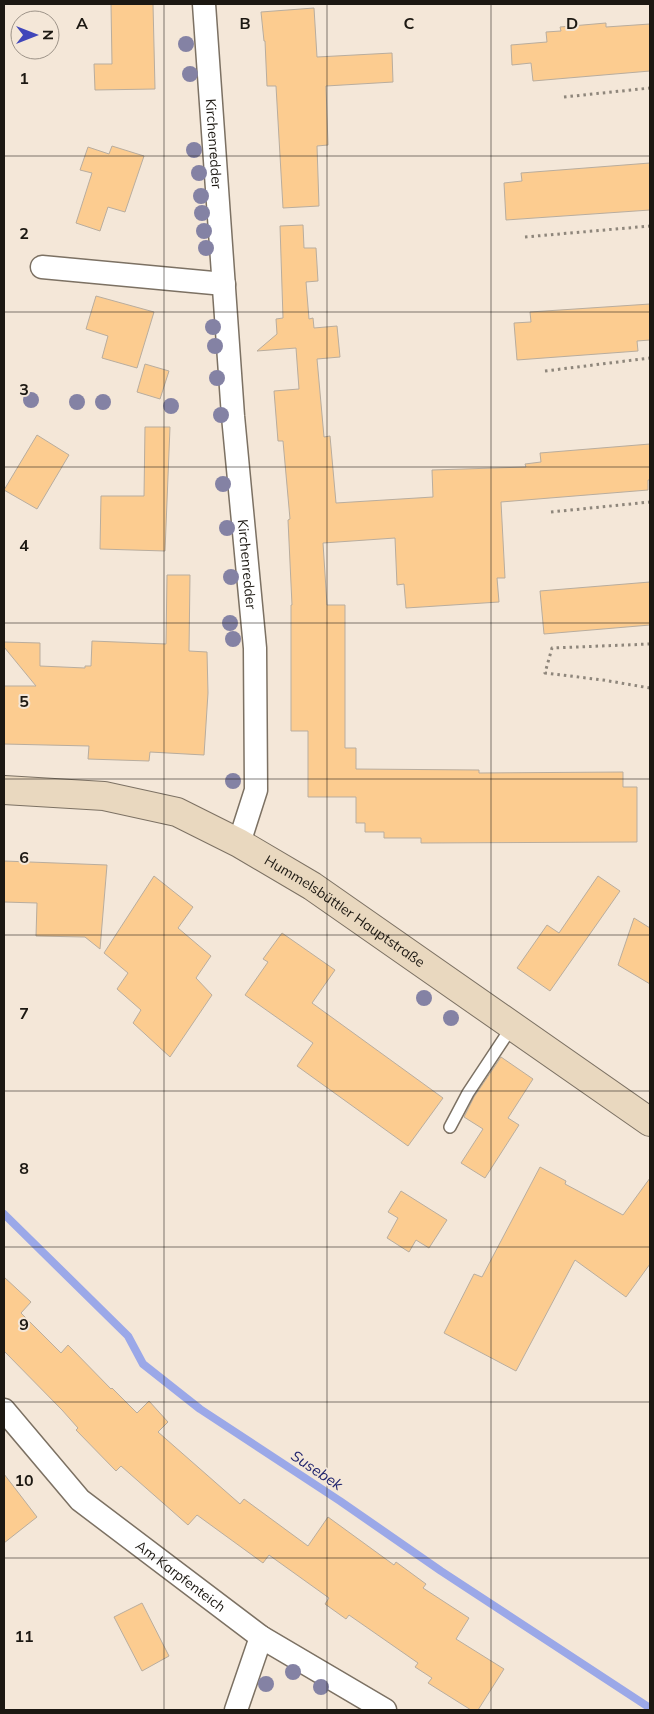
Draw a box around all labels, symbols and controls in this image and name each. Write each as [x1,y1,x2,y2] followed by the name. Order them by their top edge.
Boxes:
[10,10,60,60] north arrow
[76,13,88,33] text: A
[239,13,251,33] text: B
[404,13,415,33] text: C
[566,13,578,33] text: D
[39,30,57,40] text: N
[19,68,29,88] text: 1
[202,98,226,190] street label: Kirchenredder
[19,223,29,243] text: 2
[19,379,29,399] text: 3
[234,518,260,611] street label: Kirchenredder
[19,535,29,555] text: 4
[19,691,29,711] text: 5
[19,847,29,867] text: 6
[261,851,428,971] street label: Hummelsbüttler Hauptstraße
[19,1003,29,1023] text: 7
[19,1158,29,1178] text: 8
[19,1314,29,1334] text: 9
[287,1446,348,1495] water label: Susebek
[14,1470,34,1490] text: 10
[132,1536,229,1616] street label: Am Karpfenteich
[14,1626,34,1646] text: 11

